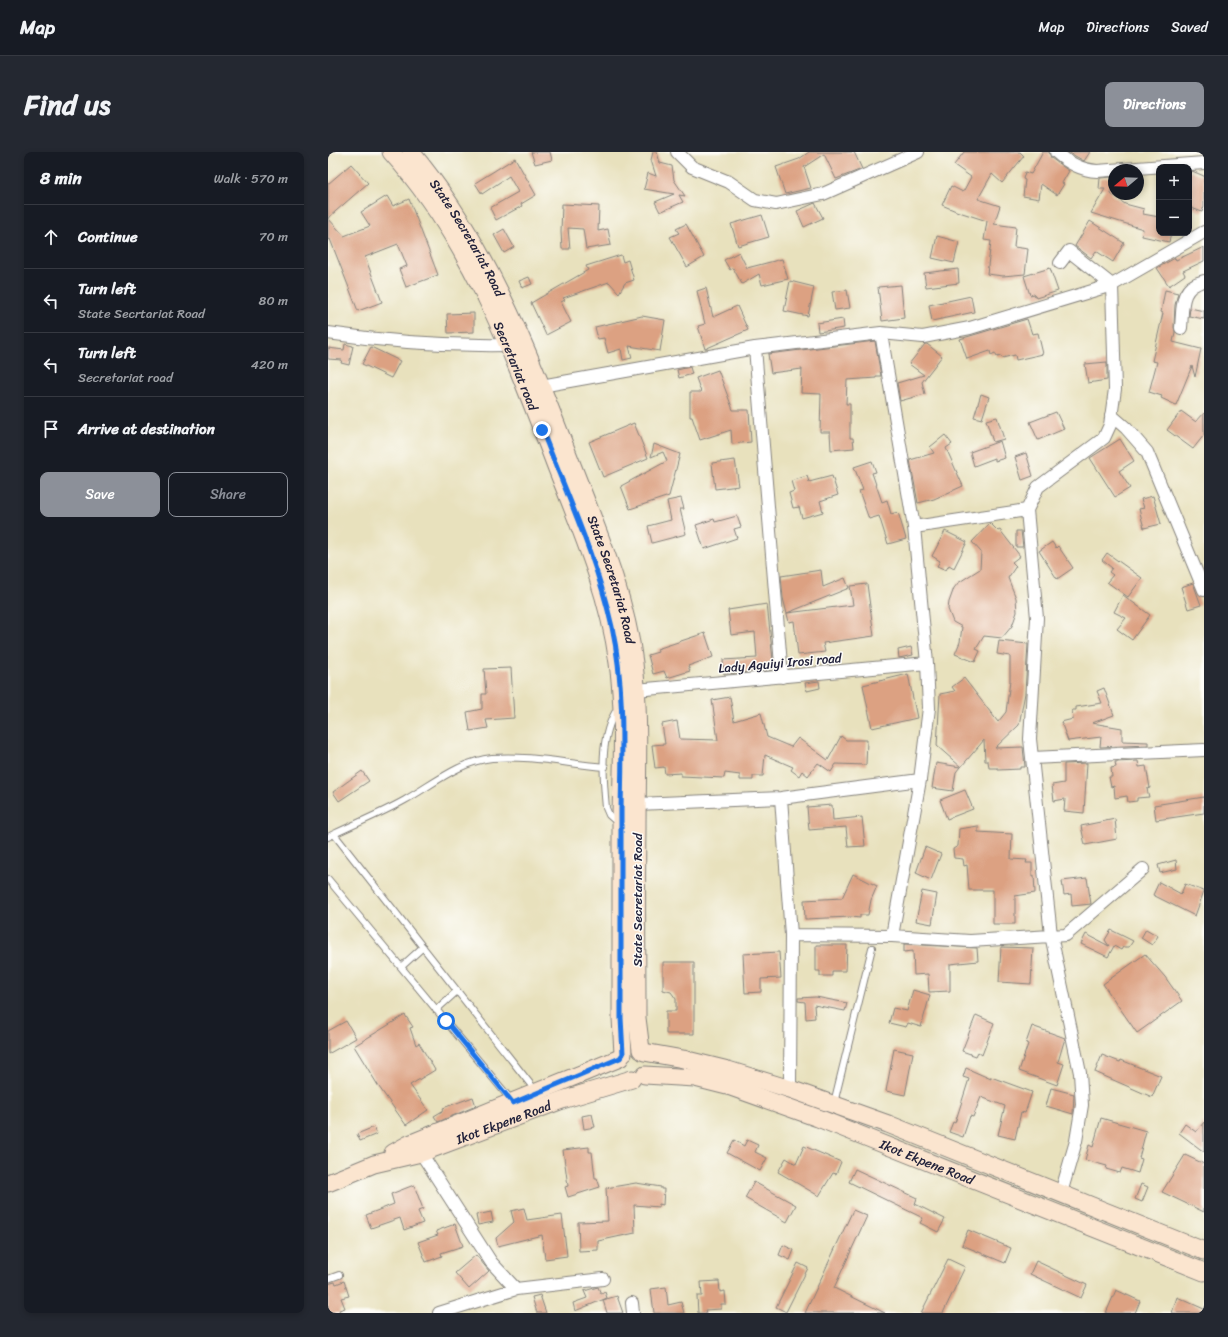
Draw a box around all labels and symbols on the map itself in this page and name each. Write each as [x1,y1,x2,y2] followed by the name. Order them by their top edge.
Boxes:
[1108,164,1144,200] north arrow
[424,174,512,301] street label: State Secretariat Road
[487,317,545,415] street label: Secretariat road
[533,421,551,439] route end
[581,511,643,647] street label: State Secretariat Road
[717,646,844,680] street label: Lady Aguiyi Irosi road
[626,832,649,967] street label: State Secretariat Road
[437,1012,455,1030] route start
[452,1093,555,1151] street label: Ikot Ekpene Road
[875,1132,979,1191] street label: Ikot Ekpene Road

